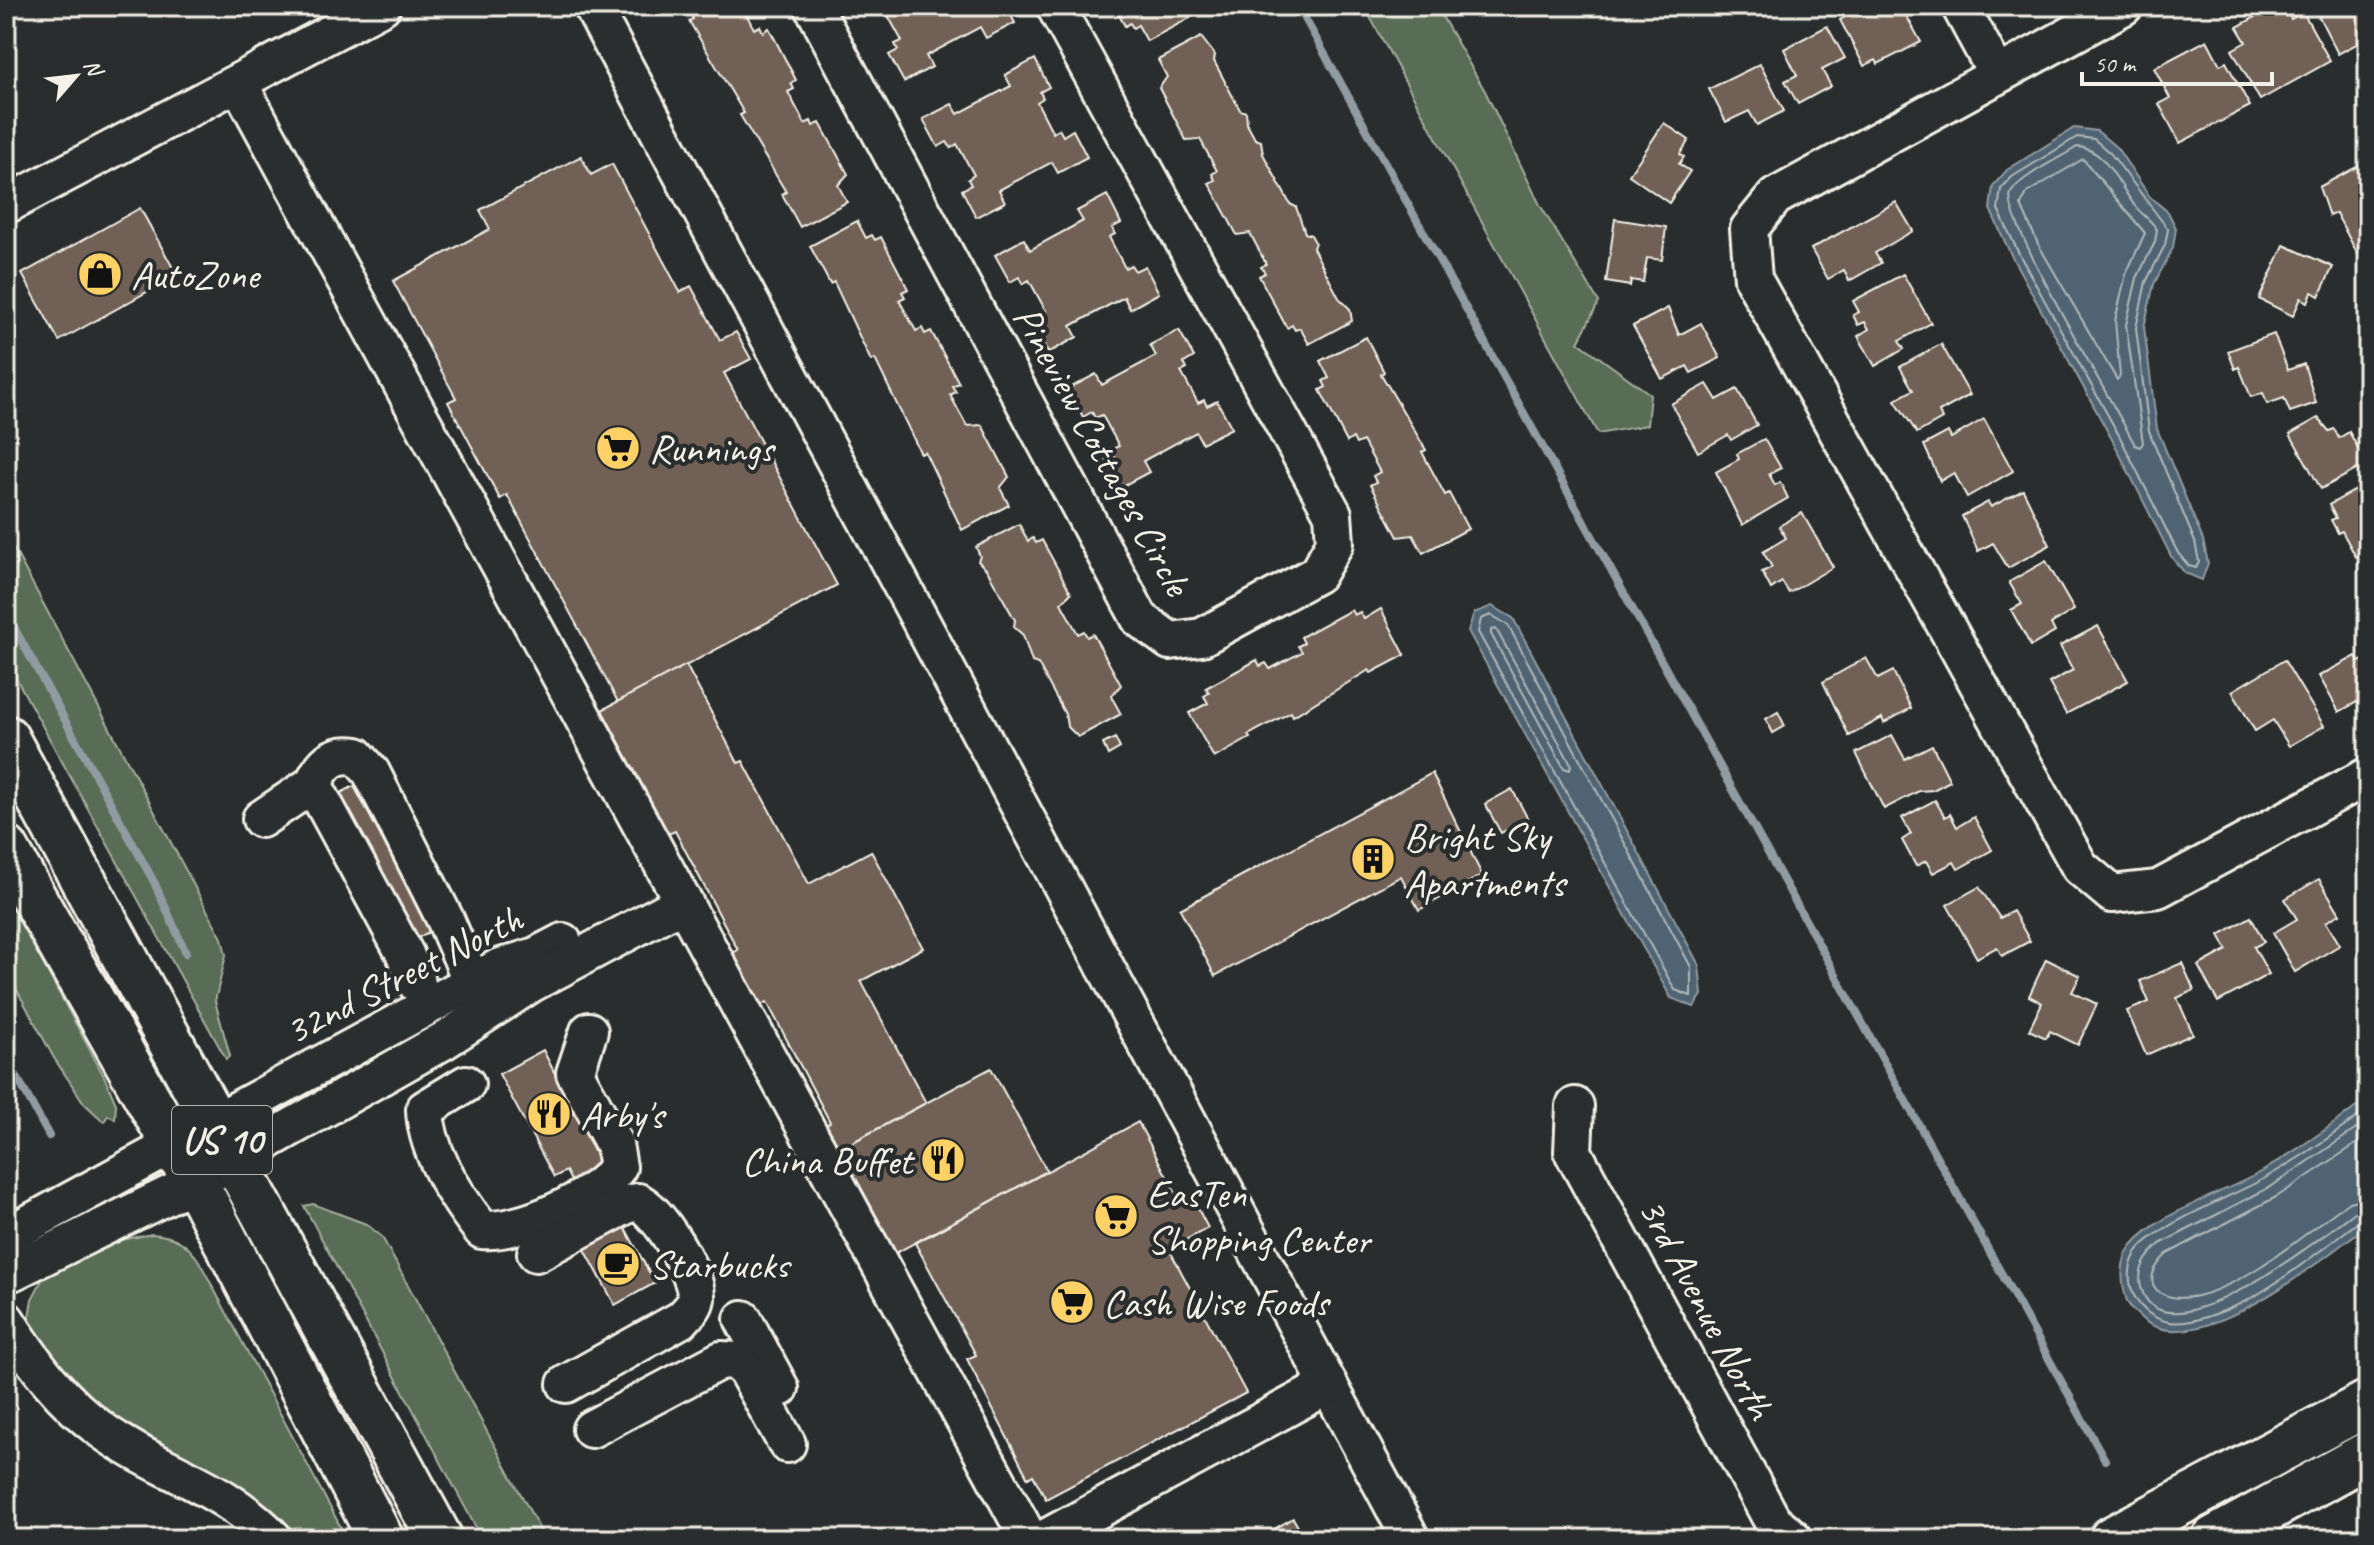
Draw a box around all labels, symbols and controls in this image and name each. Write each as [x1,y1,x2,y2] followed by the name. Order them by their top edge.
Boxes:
[36,36,116,116] north arrow
[2082,36,2272,86] scale bar
[2094,49,2137,79] text: 50 m
[77,54,110,83] text: N
[76,250,124,298] shop icon: AutoZone
[131,250,262,300] place label: AutoZone
[1002,297,1204,607] street label: Pineview Cottages Circle
[594,424,642,472] supermarket icon: Runnings
[649,424,777,474] place label: Runnings
[1404,812,1568,908] place label: Bright Sky Apartments
[1349,835,1397,883] building icon: Bright Sky Apartments
[277,893,532,1056] street label: 32nd Street North
[525,1090,573,1138] restaurant icon: Arby's
[580,1090,667,1140] place label: Arby's
[172,1106,272,1174] road number: US 10
[742,1136,916,1186] place label: China Buffet
[919,1136,967,1184] restaurant icon: China Buffet
[1147,1169,1373,1265] place label: EasTen Shopping Center
[1627,1189,1787,1430] street label: 3rd Avenue North
[1092,1192,1140,1240] supermarket icon: EasTen Shopping Center
[594,1240,642,1288] cafe icon: Starbucks
[649,1240,792,1290] place label: Starbucks
[1048,1278,1096,1326] supermarket icon: Cash Wise Foods
[1103,1278,1332,1328] place label: Cash Wise Foods

